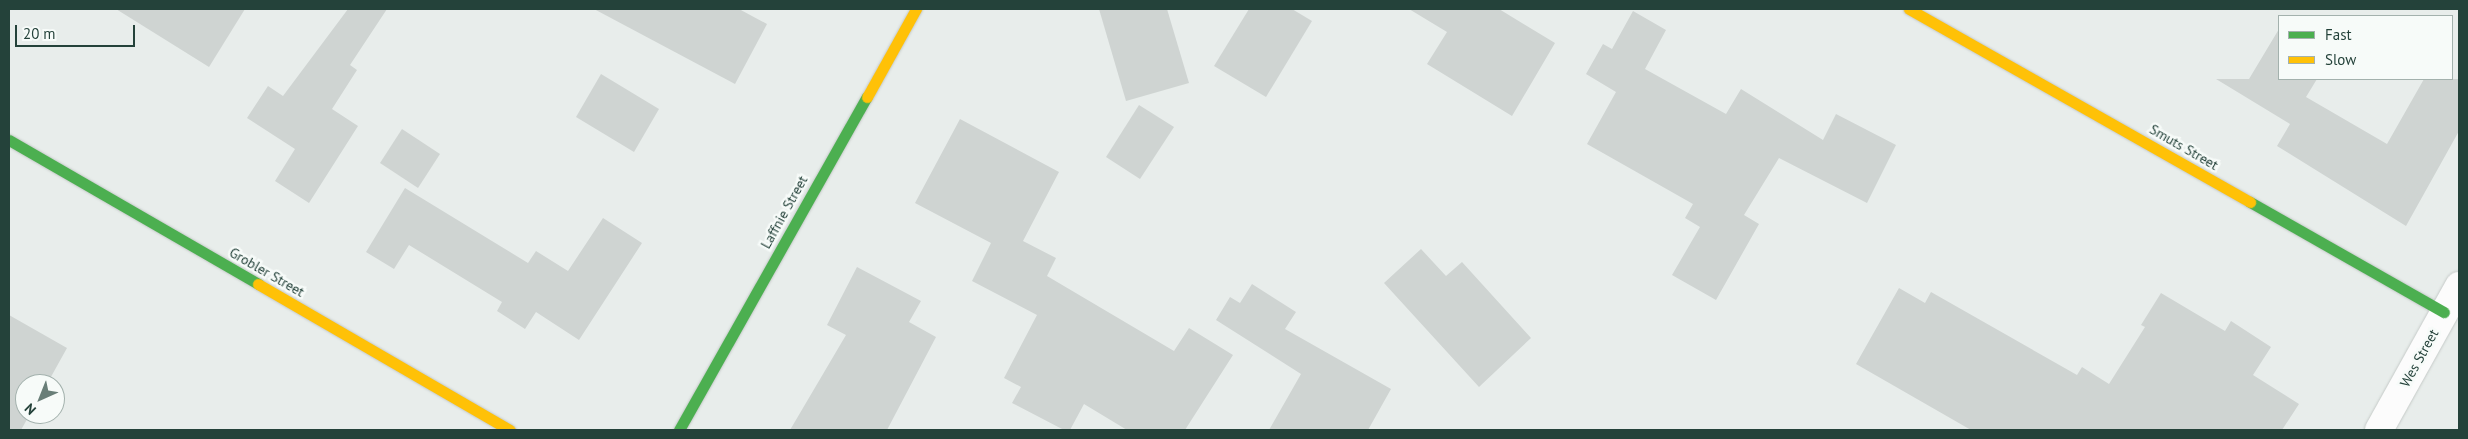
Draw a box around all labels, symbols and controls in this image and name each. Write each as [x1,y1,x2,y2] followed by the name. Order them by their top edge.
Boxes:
[18,15,138,47] scale bar
[2278,15,2453,80] legend
[23,24,56,43] text: 20 m
[2325,25,2352,44] text: Fast
[2325,50,2356,69] text: Slow
[2147,121,2221,173] street label: Smuts Street
[757,173,811,251] street label: Laffnie Street
[226,244,308,300] street label: Grobler Street
[2396,326,2442,390] street label: Wes Street
[15,374,65,424] north arrow
[21,399,40,419] text: N

